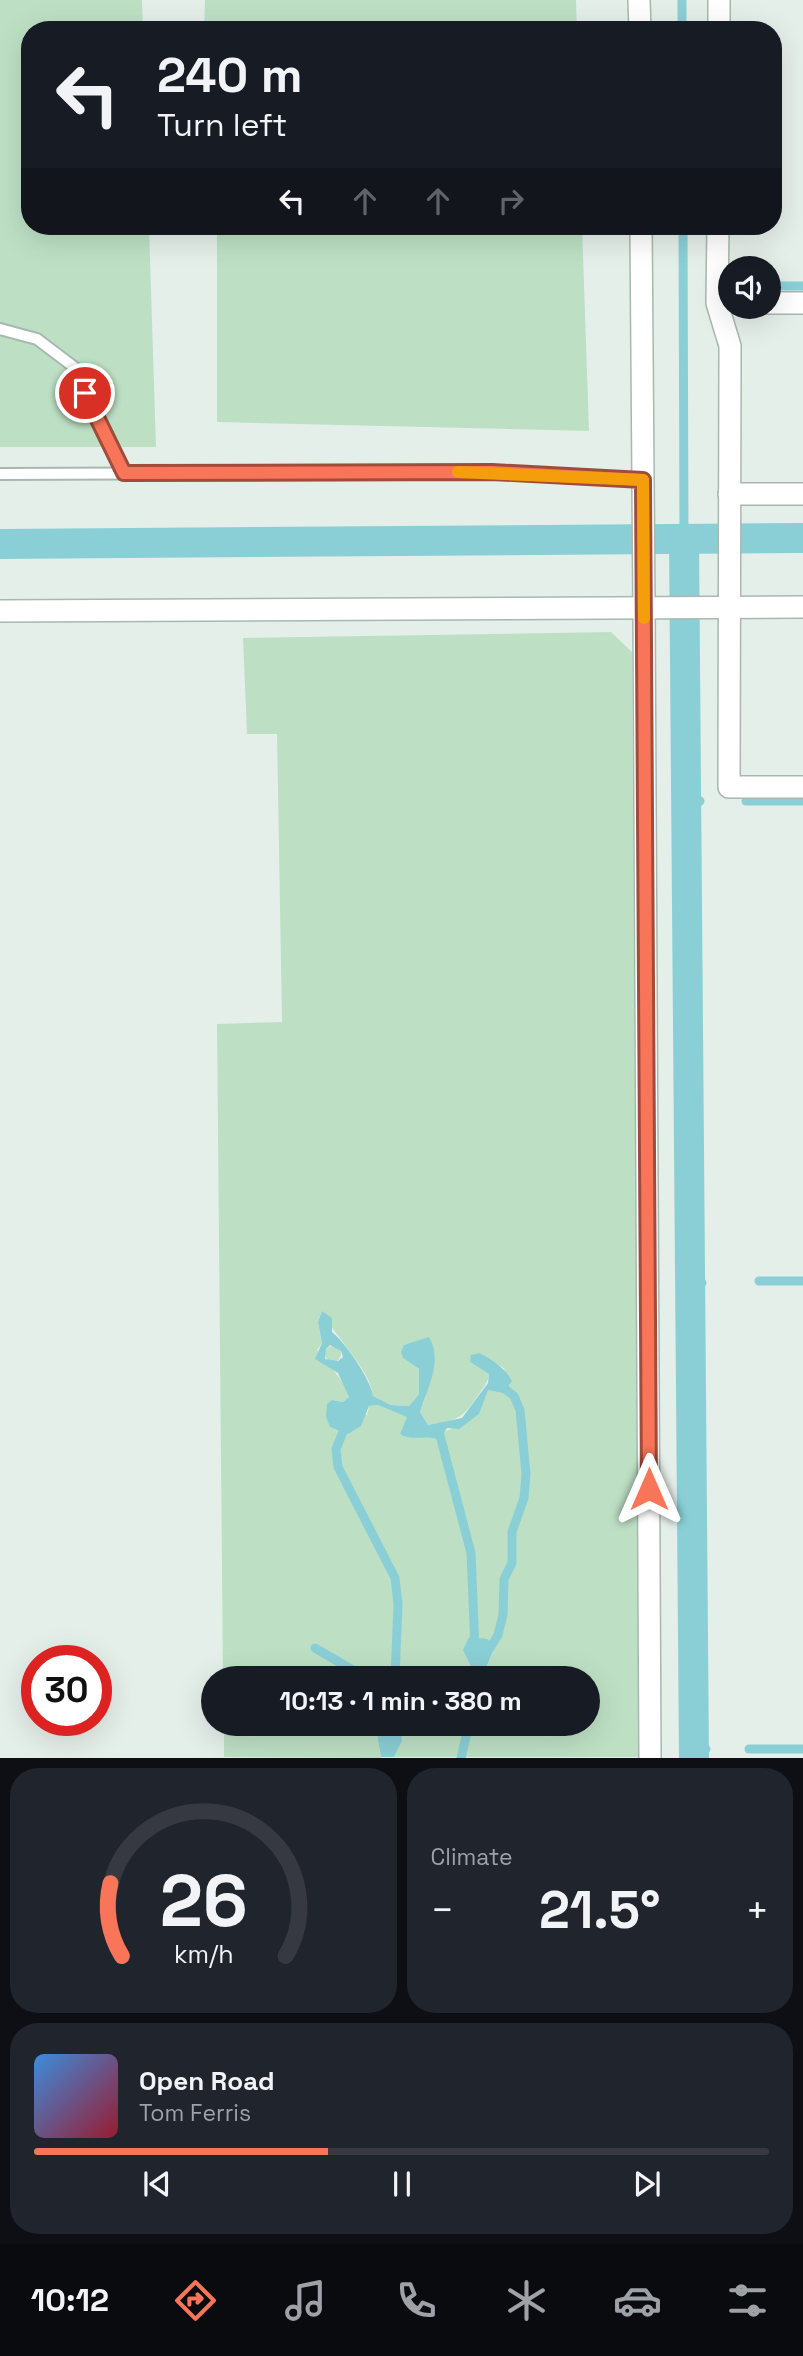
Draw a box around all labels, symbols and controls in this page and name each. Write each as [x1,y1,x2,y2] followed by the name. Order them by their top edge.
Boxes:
[157,44,303,106] text: 240 m
[42,49,133,140] icon: left
[157,105,287,145] text: Turn left
[273,182,311,220] icon: left
[346,182,384,220] icon: ahead
[419,182,457,220] icon: ahead
[492,182,530,220] icon: right
[718,256,781,319] map controls
[718,256,781,319] button: sound
[55,363,115,423] pin
[66,374,104,412] icon: arrive
[612,1452,686,1526] position arrow
[21,1645,112,1736] speed limit sign: 30
[279,1684,522,1718] text: 10:13 · 1 min · 380 m
[431,1842,513,1872] text: Climate
[159,1855,247,1948] text: 26
[539,1877,661,1943] text: 21.5°
[431,1886,454,1934] text: −
[745,1886,769,1934] text: +
[173,1938,233,1970] text: km/h
[139,2064,275,2098] text: Open Road
[139,2098,251,2128] text: Tom Ferris
[138,2165,176,2203] icon: previous
[383,2165,421,2203] icon: pause
[628,2165,666,2203] icon: next
[171,2276,220,2325] icon: directions
[281,2276,330,2325] icon: music
[392,2276,441,2325] icon: phone
[502,2276,551,2325] icon: climate
[613,2276,662,2325] icon: car
[723,2276,772,2325] icon: filters
[31,2280,109,2320] text: 10:12

